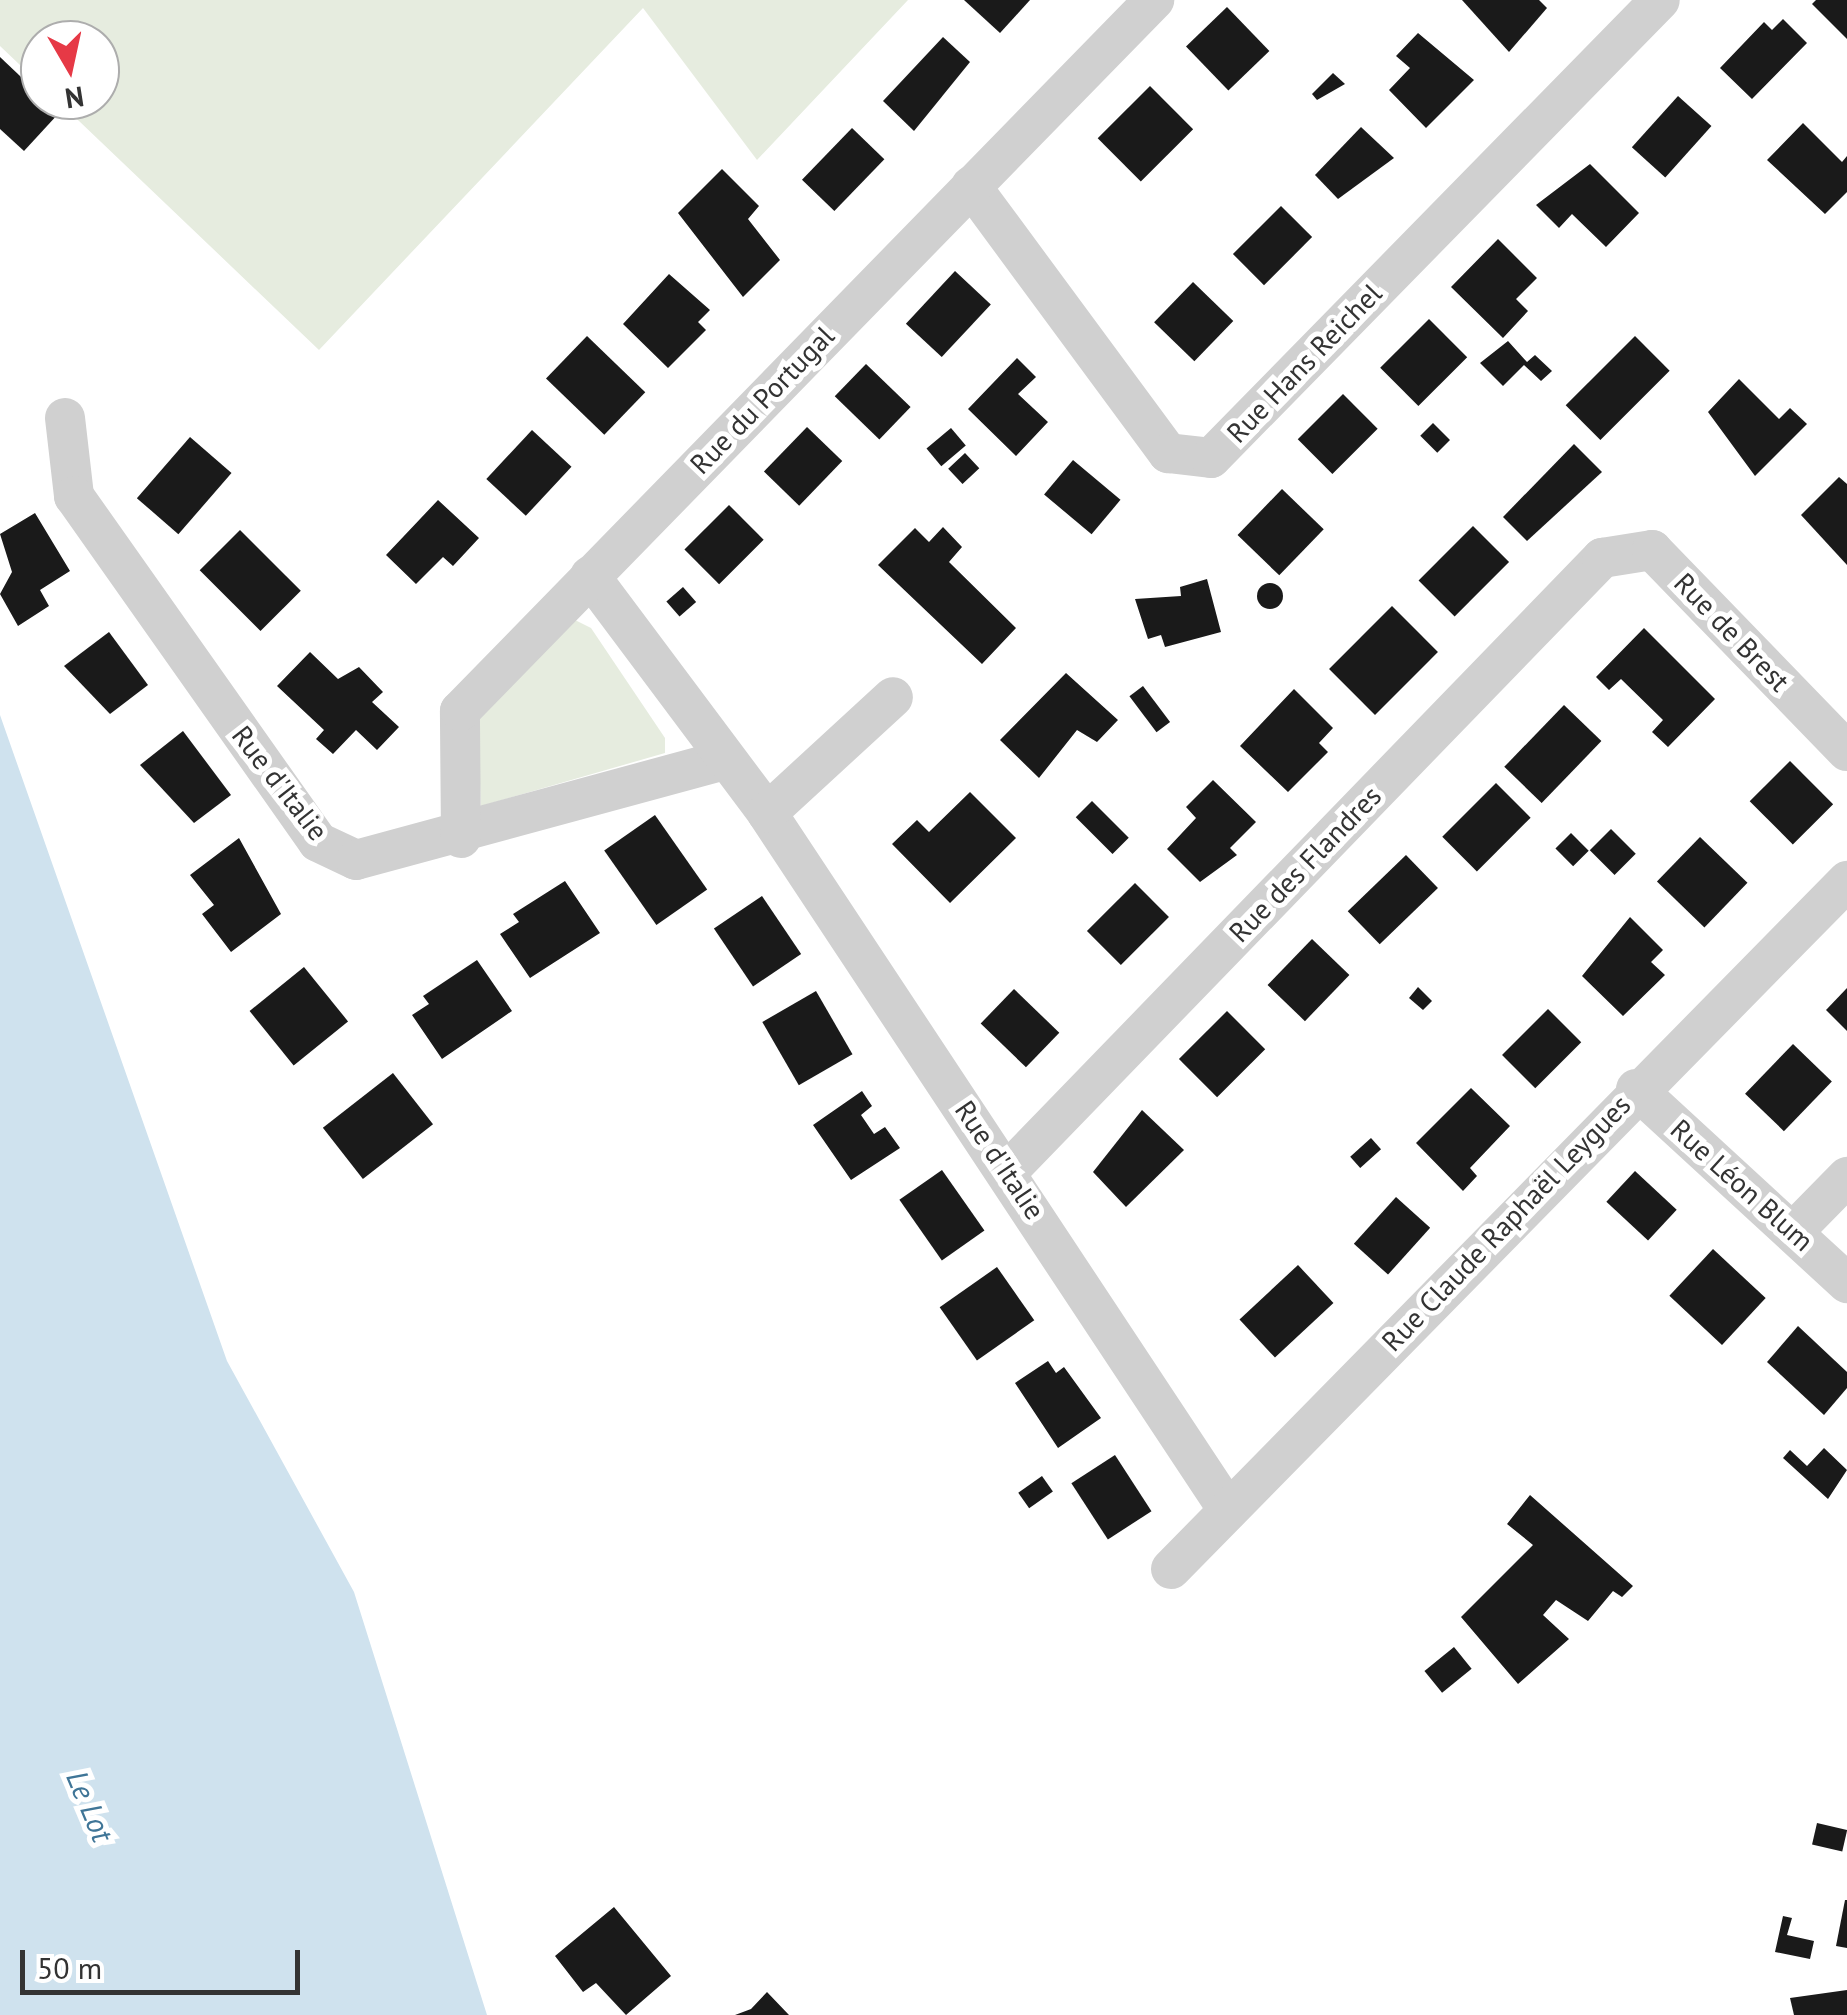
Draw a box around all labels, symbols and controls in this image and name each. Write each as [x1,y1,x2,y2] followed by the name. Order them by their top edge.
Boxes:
[20,20,120,120] north arrow
[62,78,86,118] text: N
[1220,277,1388,449] street label: Rue Hans Reichel
[683,319,841,481] street label: Rue du Portugal
[1667,566,1797,698] street label: Rue de Brest
[225,719,335,847] street label: Rue d'Italie
[1222,779,1388,949] street label: Rue des Flandres
[1375,1088,1637,1358] street label: Rue Claude Raphaël Leygues
[948,1094,1052,1226] street label: Rue d'Italie
[1664,1112,1820,1258] street label: Rue Léon Blum
[59,1765,121,1847] water label: Le Lot
[25,1930,305,1992] scale bar
[37,1948,102,1987] text: 50 m

